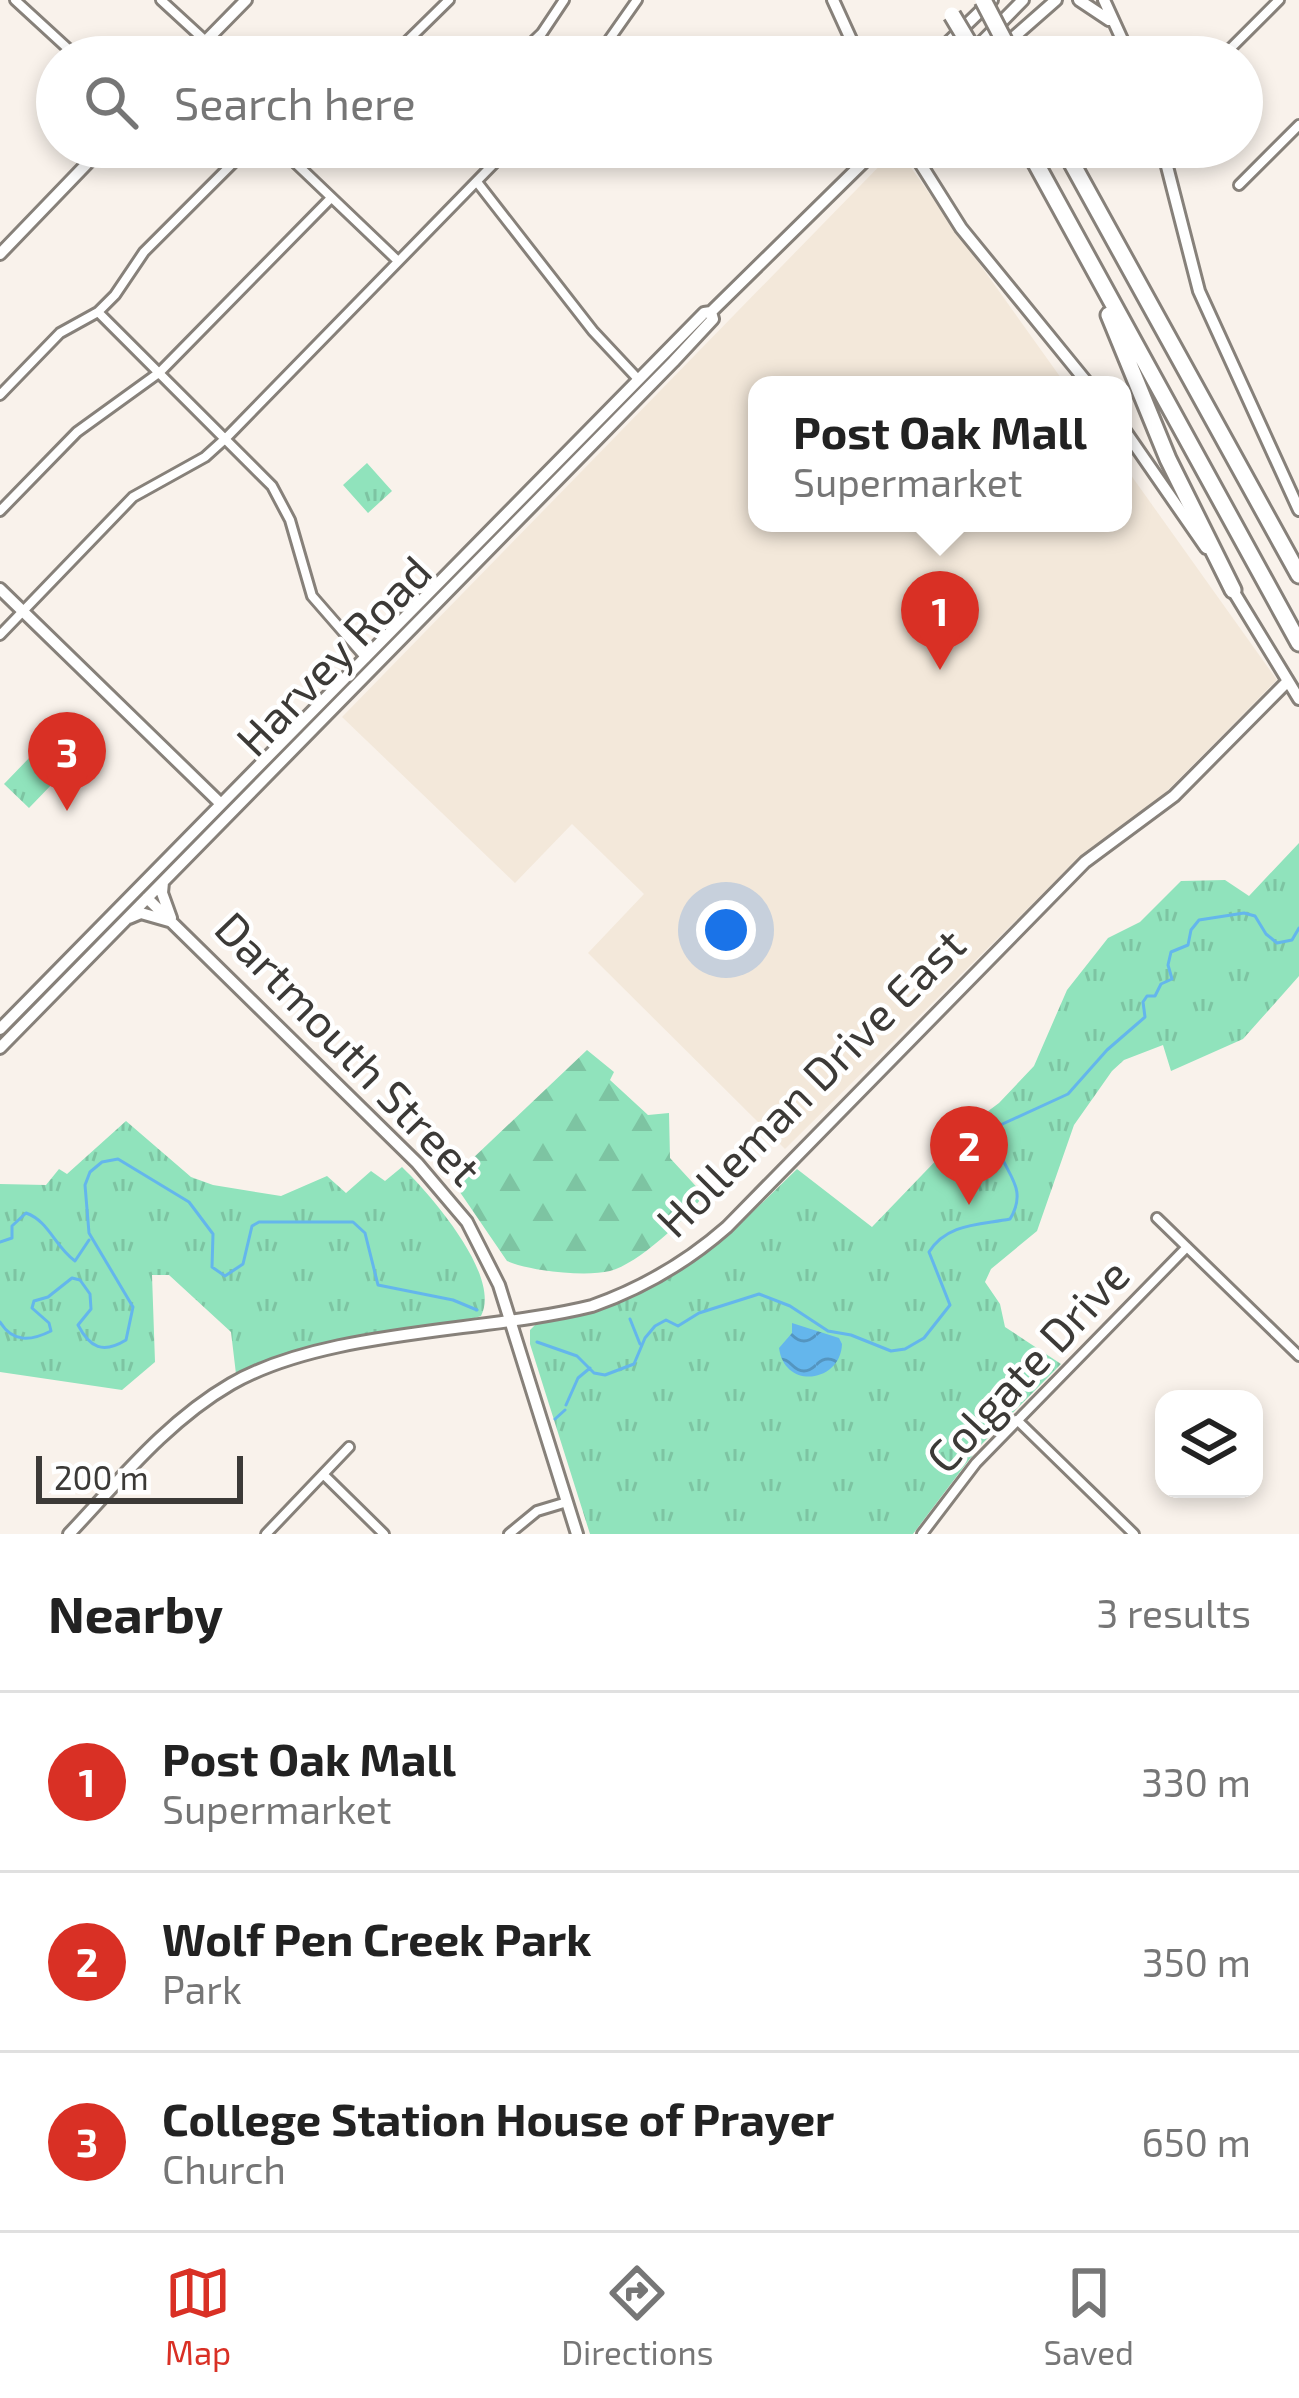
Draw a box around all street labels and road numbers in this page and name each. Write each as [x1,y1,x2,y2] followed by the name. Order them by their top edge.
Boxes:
[224,543,441,766] street label: Harvey Road
[205,900,493,1195] street label: Dartmouth Street
[644,916,975,1247] street label: Holleman Drive East
[914,1247,1139,1483] street label: Colgate Drive

